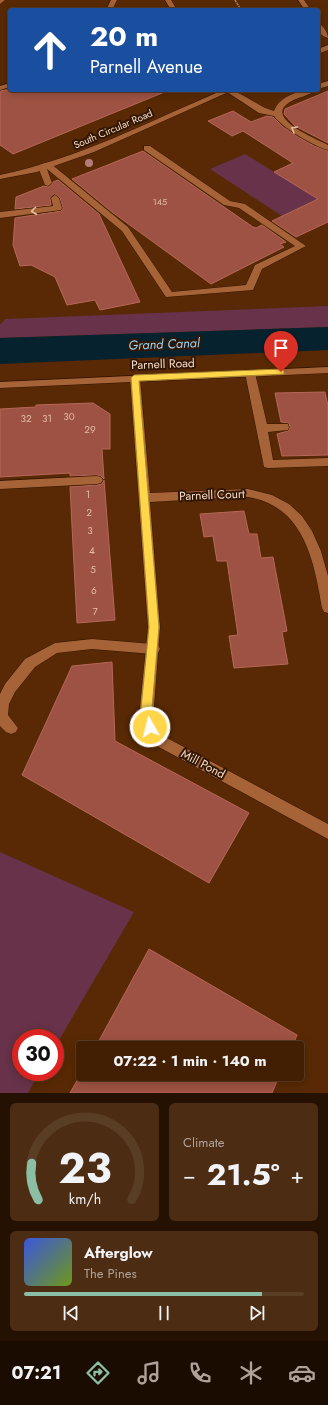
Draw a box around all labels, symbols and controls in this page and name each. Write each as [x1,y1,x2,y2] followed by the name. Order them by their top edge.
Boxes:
[90,16,158,57] text: 20 m
[24,24,76,76] icon: ahead
[90,54,203,80] text: Parnell Avenue
[71,106,155,152] street label: South Circular Road
[291,126,298,133] one-way arrow
[153,195,167,208] house number: 145
[31,206,37,215] one-way arrow
[264,331,298,372] pin
[128,333,201,355] water label: Grand Canal
[270,337,292,359] icon: arrive
[131,354,195,374] street label: Parnell Road
[63,409,75,424] house number: 30
[20,411,32,426] house number: 32
[42,411,52,426] house number: 31
[84,422,96,437] house number: 29
[179,485,245,505] street label: Parnell Court
[86,487,90,502] house number: 1
[86,505,92,520] house number: 2
[87,523,93,538] house number: 3
[89,543,95,558] house number: 4
[90,562,96,577] house number: 5
[91,583,97,598] house number: 6
[92,604,98,619] house number: 7
[129,706,171,748] position arrow
[178,745,228,783] street label: Mill Pond
[12,1029,64,1081] speed limit sign: 30
[113,1050,267,1072] text: 07:22 · 1 min · 140 m
[183,1133,224,1152] text: Climate
[58,1138,111,1199] text: 23
[207,1153,280,1196] text: 21.5°
[183,1159,196,1191] text: −
[290,1159,304,1191] text: +
[68,1189,101,1209] text: km/h
[84,1242,153,1264] text: Afterglow
[84,1264,137,1283] text: The Pines
[60,1302,82,1324] icon: previous
[153,1302,175,1324] icon: pause
[246,1302,268,1324] icon: next
[84,1359,112,1387] icon: directions
[135,1359,163,1387] icon: music
[186,1359,214,1387] icon: phone
[237,1359,265,1387] icon: climate
[288,1359,316,1387] icon: car
[12,1360,61,1386] text: 07:21

